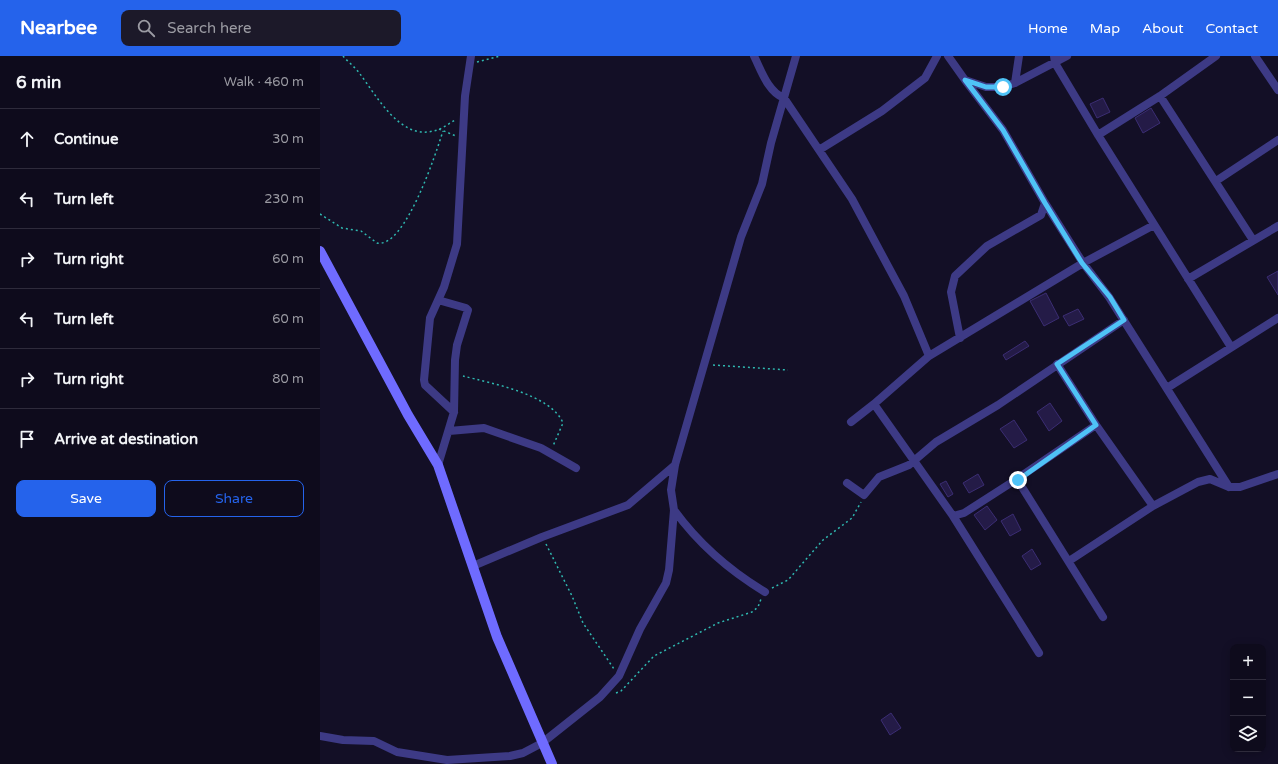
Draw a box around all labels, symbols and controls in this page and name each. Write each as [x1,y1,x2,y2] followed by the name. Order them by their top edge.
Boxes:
[121,10,401,46] search box
[20,17,97,39] text: Nearbee
[135,17,157,39] icon: search
[167,19,252,37] text: Search here
[1028,20,1068,37] text: Home
[1090,20,1120,37] text: Map
[1142,20,1184,37] text: About
[1206,20,1258,37] text: Contact
[16,72,61,93] text: 6 min
[224,74,304,90] text: Walk · 460 m
[994,78,1012,96] route start
[16,128,38,150] icon: ahead
[54,130,118,148] text: Continue
[272,131,304,147] text: 30 m
[16,188,38,210] icon: left
[54,190,114,208] text: Turn left
[264,191,304,207] text: 230 m
[16,248,38,270] icon: right
[54,250,124,268] text: Turn right
[272,251,304,267] text: 60 m
[16,308,38,330] icon: left
[54,310,114,328] text: Turn left
[272,311,304,327] text: 60 m
[16,368,38,390] icon: right
[54,370,124,388] text: Turn right
[272,371,304,387] text: 80 m
[16,428,38,450] icon: arrive
[54,430,198,448] text: Arrive at destination
[1009,471,1027,489] route end
[16,480,156,517] button: Save
[164,480,304,517] button: Share
[1230,644,1266,752] map controls
[1230,644,1266,680] button: +
[1230,680,1266,716] button: −
[1230,716,1266,752] button: layers

